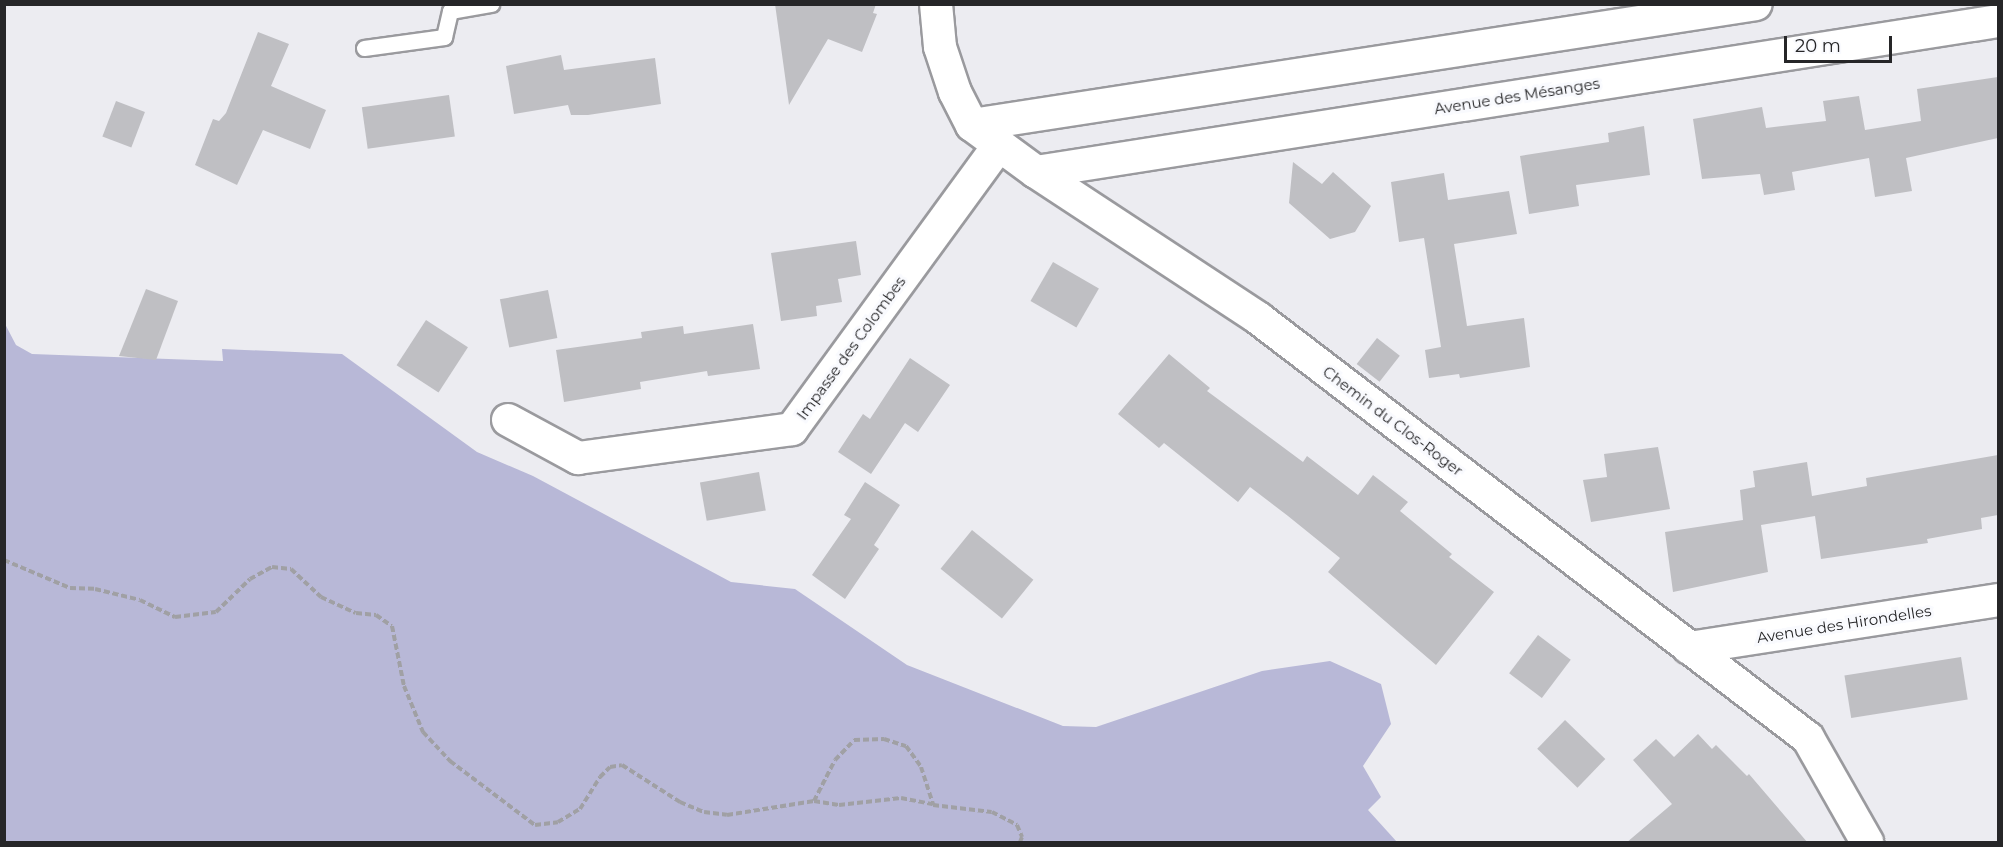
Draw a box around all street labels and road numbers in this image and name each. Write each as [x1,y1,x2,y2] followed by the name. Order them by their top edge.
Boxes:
[1433,74,1601,118] street label: Avenue des Mésanges
[793,273,909,423] street label: Impasse des Colombes
[1319,362,1467,480] street label: Chemin du Clos-Roger
[1756,601,1932,647] street label: Avenue des Hirondelles

